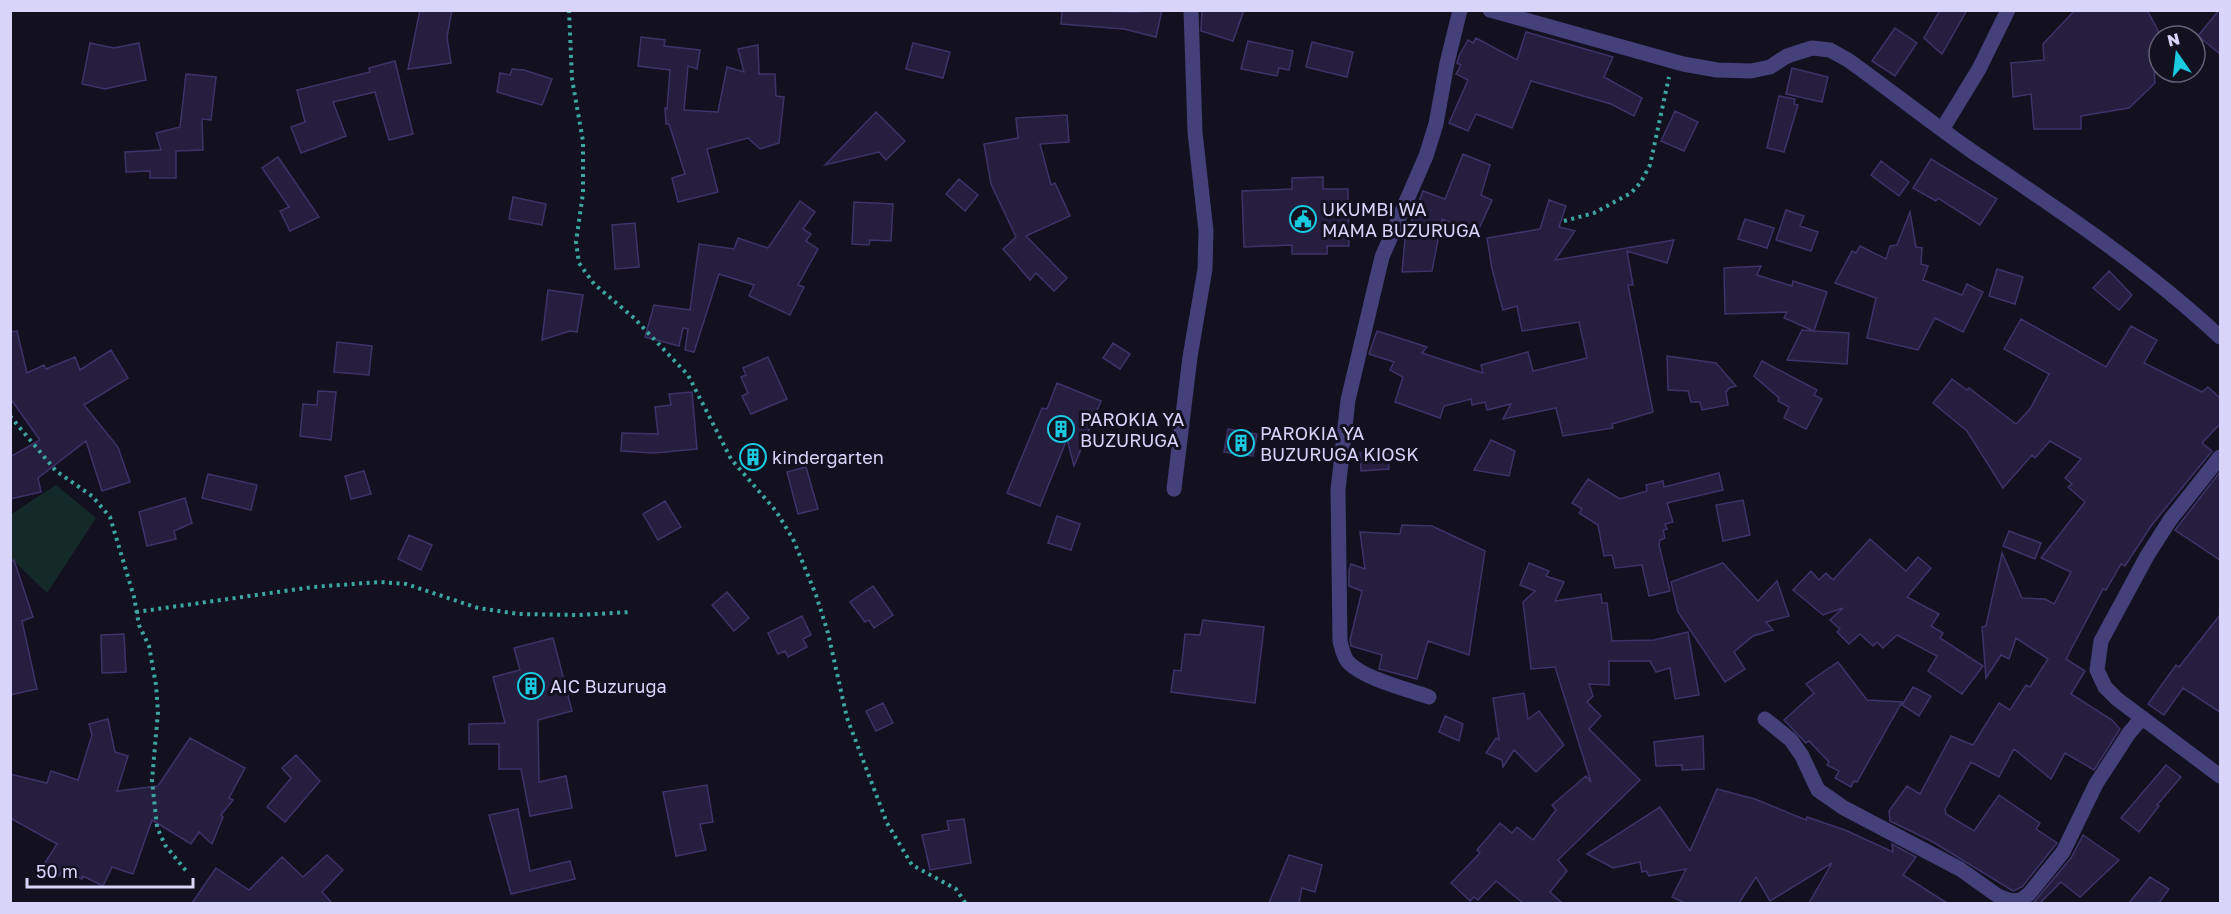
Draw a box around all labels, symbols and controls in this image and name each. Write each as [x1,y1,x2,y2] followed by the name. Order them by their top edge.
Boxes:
[2147,24,2207,84] north arrow
[2165,28,2182,51] text: N
[1322,198,1480,241] place label: UKUMBI WA MAMA BUZURUGA
[1288,204,1318,234] public building icon: UKUMBI WA MAMA BUZURUGA
[1080,408,1184,451] place label: PAROKIA YA BUZURUGA
[1046,414,1076,444] building icon: PAROKIA YA BUZURUGA
[1260,422,1419,465] place label: PAROKIA YA BUZURUGA KIOSK
[1226,428,1256,458] building icon: PAROKIA YA BUZURUGA KIOSK
[738,442,768,472] building icon: kindergarten
[772,446,884,468] place label: kindergarten
[516,671,546,701] building icon: AIC Buzuruga
[550,675,667,697] place label: AIC Buzuruga
[27,851,194,889] scale bar
[36,860,78,882] text: 50 m

